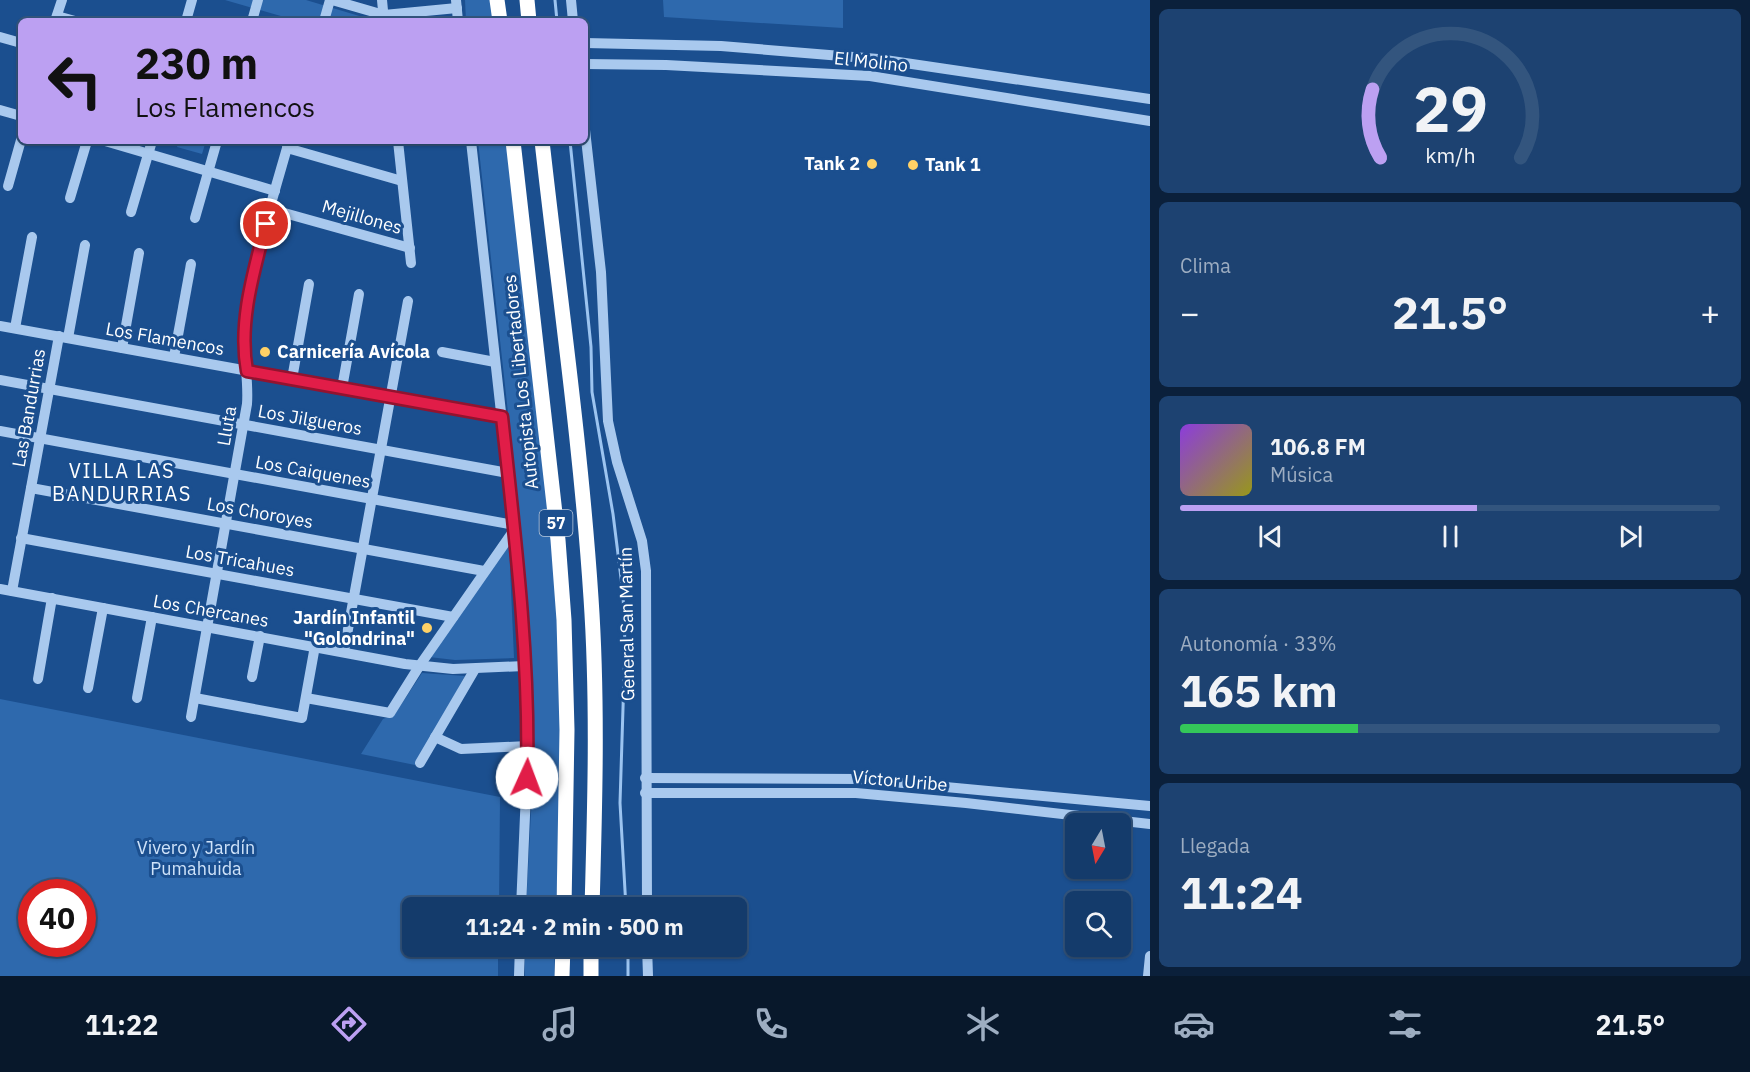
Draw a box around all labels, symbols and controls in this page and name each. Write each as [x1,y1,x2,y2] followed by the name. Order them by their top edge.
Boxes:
[135,36,258,91] text: 230 m
[36,42,114,120] icon: left
[833,46,909,77] street label: El Molino
[1413,68,1487,149] text: 29
[135,89,315,124] text: Los Flamencos
[1425,142,1475,170] text: km/h
[804,152,860,175] place label: Tank 2
[925,153,981,176] place label: Tank 1
[865,157,879,171] marker: Tank 2
[906,158,920,172] marker: Tank 1
[319,194,405,239] street label: Mejillones
[240,198,291,249] pin
[249,207,282,240] icon: arrive
[1180,252,1231,279] text: Clima
[498,273,543,491] street label: Autopista Los Libertadores
[1392,283,1508,341] text: 21.5°
[1180,291,1200,334] text: −
[1700,291,1720,334] text: +
[104,317,226,360] street label: Los Flamencos
[277,340,430,363] place label: Carnicería Avícola
[258,345,272,359] marker: Carnicería Avícola
[7,347,50,469] street label: Las Bandurrias
[256,399,364,440] street label: Los Jilgueros
[212,404,241,448] street label: Lluta
[1270,432,1366,461] text: 106.8 FM
[254,450,373,493] street label: Los Caiquenes
[52,457,192,507] district label: VILLA LAS BANDURRIAS
[1270,461,1333,488] text: Música
[205,492,315,533] street label: Los Choroyes
[540,510,572,536] road number: 57
[1254,520,1287,553] icon: previous
[1434,520,1467,553] icon: pause
[1614,520,1647,553] icon: next
[184,540,296,581] street label: Los Tricahues
[614,547,639,701] street label: General San Martín
[151,589,271,632] street label: Los Chercanes
[293,606,416,650] place label: Jardín Infantil "Golondrina"
[420,621,434,635] marker: Jardín Infantil "Golondrina"
[1180,630,1337,657] text: Autonomía · 33%
[1180,661,1338,719] text: 165 km
[495,746,559,810] position arrow
[852,765,949,796] street label: Víctor Uribe
[1065,813,1131,879] north arrow
[1065,813,1131,957] map controls
[1180,832,1250,859] text: Llegada
[137,836,255,880] park label: Vivero y Jardín Pumahuida
[1180,863,1303,921] text: 11:24
[18,879,96,957] speed limit sign: 40
[1065,891,1131,957] button: search
[465,912,684,941] text: 11:24 · 2 min · 500 m
[328,1003,370,1045] icon: directions
[539,1003,581,1045] icon: music
[750,1003,792,1045] icon: phone
[962,1003,1004,1045] icon: climate
[1173,1003,1215,1045] icon: car
[1384,1003,1426,1045] icon: filters
[85,1007,158,1042] text: 11:22
[1596,1007,1665,1042] text: 21.5°

